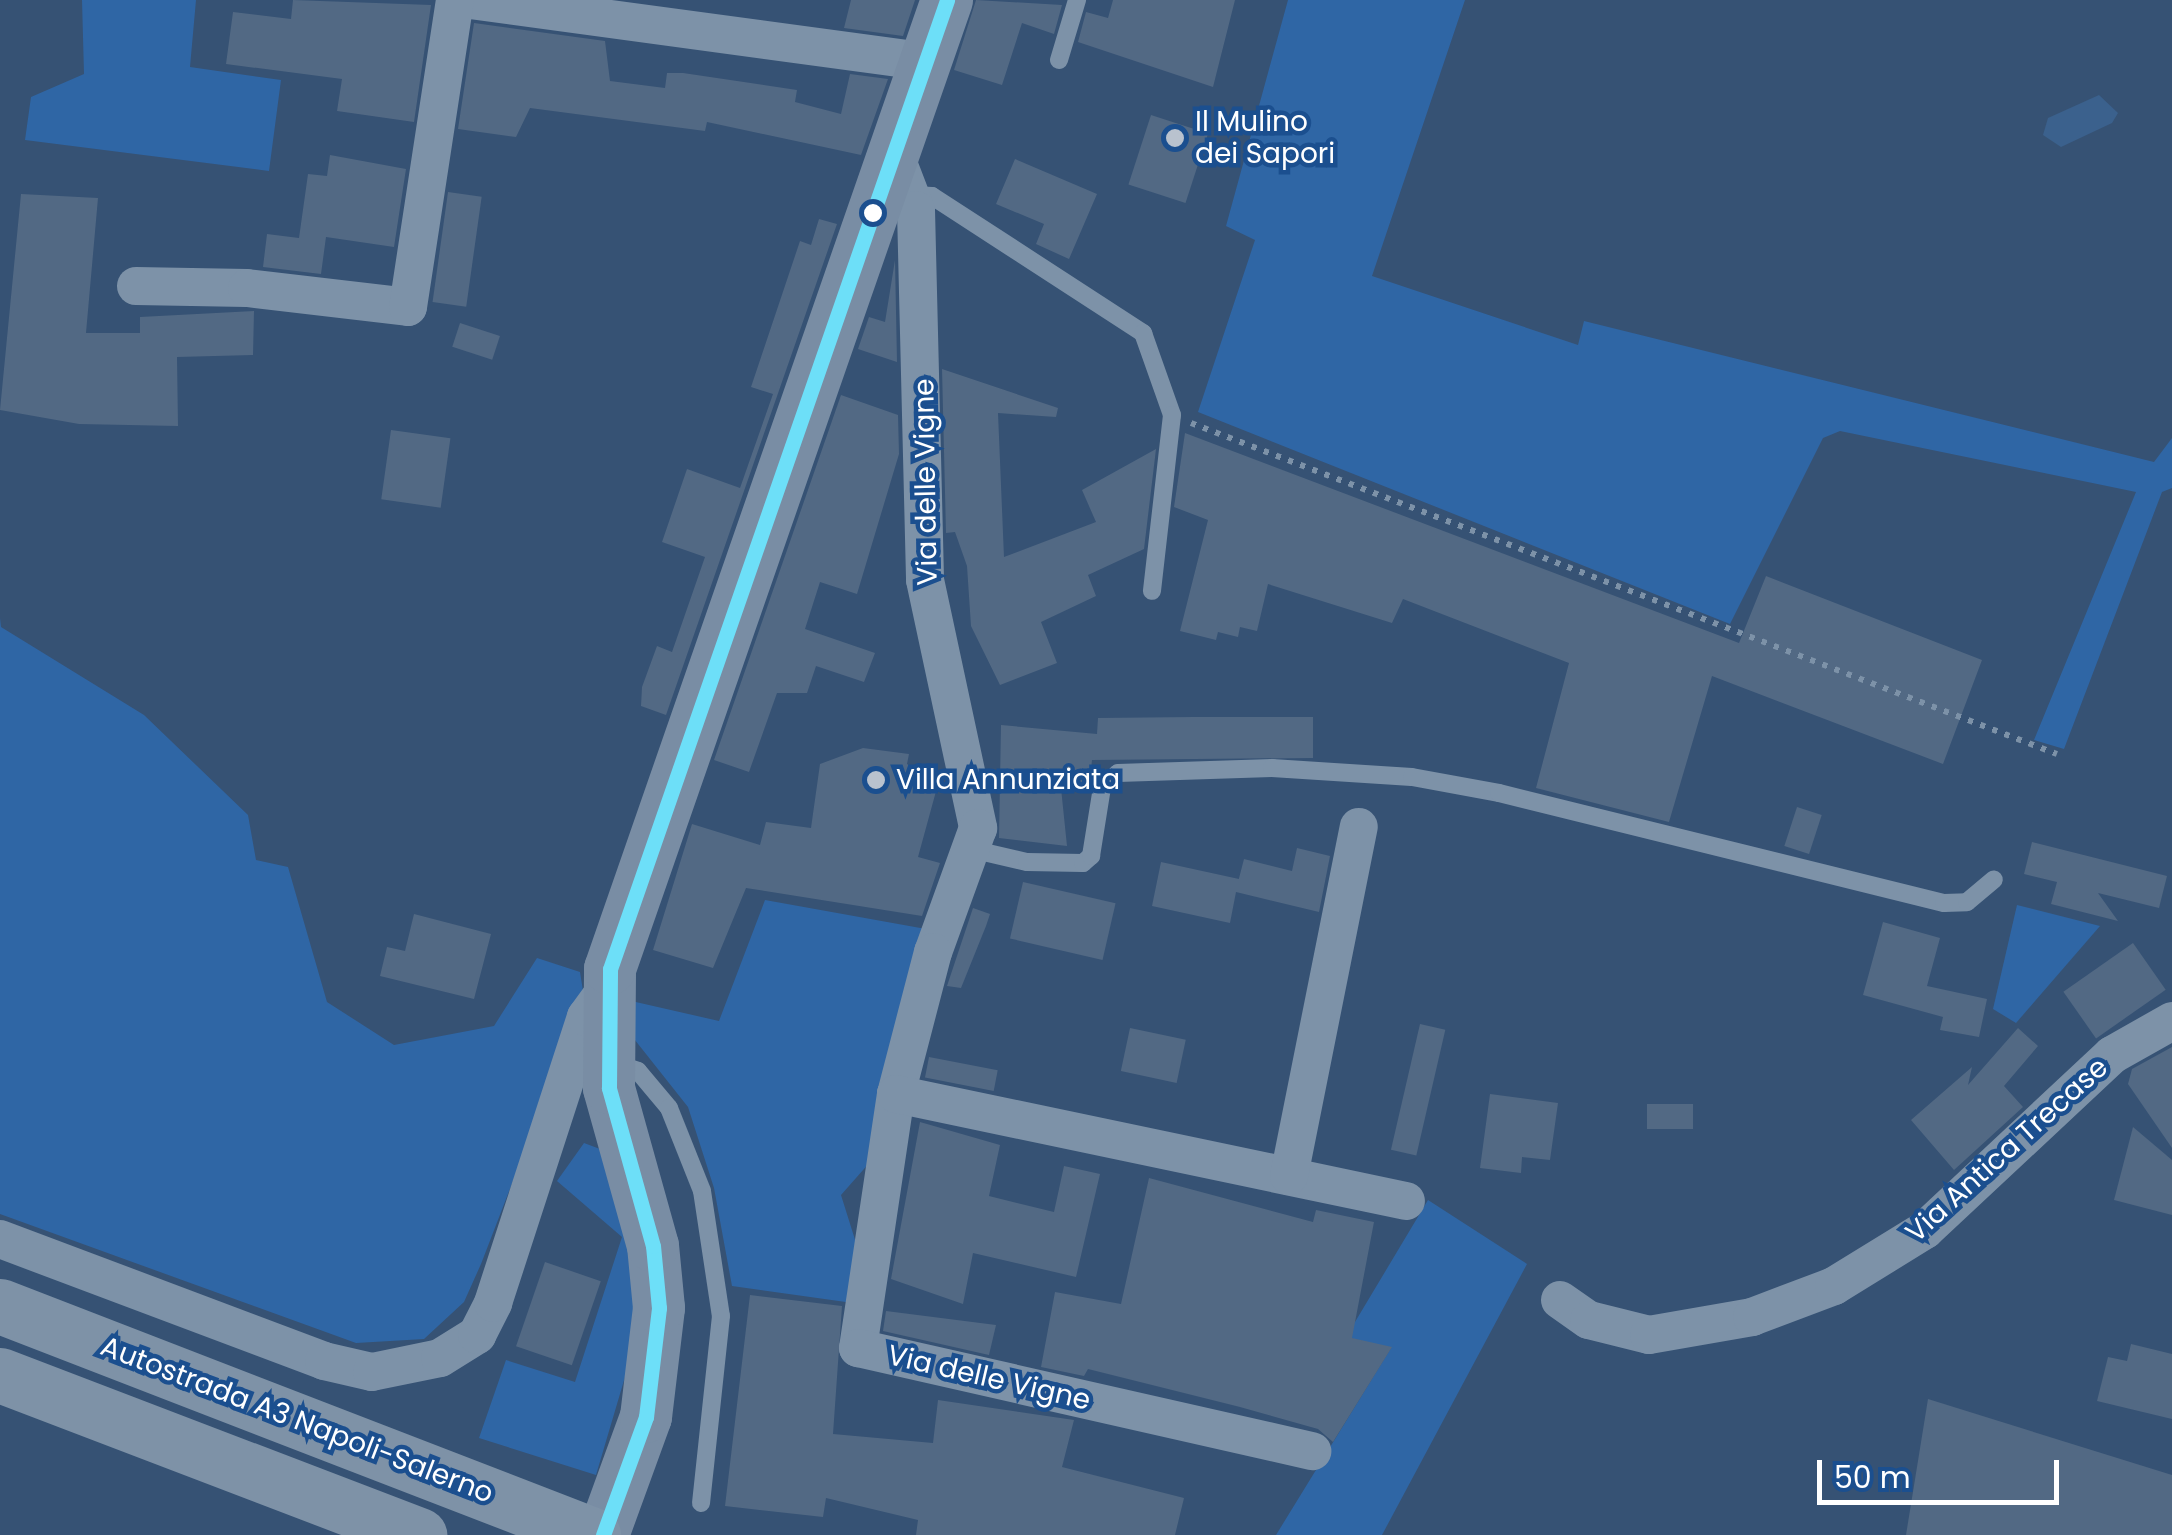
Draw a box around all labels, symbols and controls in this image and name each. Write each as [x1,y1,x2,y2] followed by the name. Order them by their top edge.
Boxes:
[1195,105,1335,171] place label: Il Mulino dei Sapori
[1164,127,1186,149] marker: Il Mulino dei Sapori
[863,203,883,223] unlabelled marker
[907,378,945,586] street label: Via delle Vigne
[896,763,1120,797] place label: Villa Annunziata
[865,769,887,791] marker: Villa Annunziata
[1899,1050,2115,1250] street label: Via Antica Trecase
[96,1329,498,1511] street label: Autostrada A3 Napoli-Salerno
[884,1338,1094,1418] street label: Via delle Vigne
[1822,1440,2064,1502] scale bar
[1834,1456,1911,1499] text: 50 m

